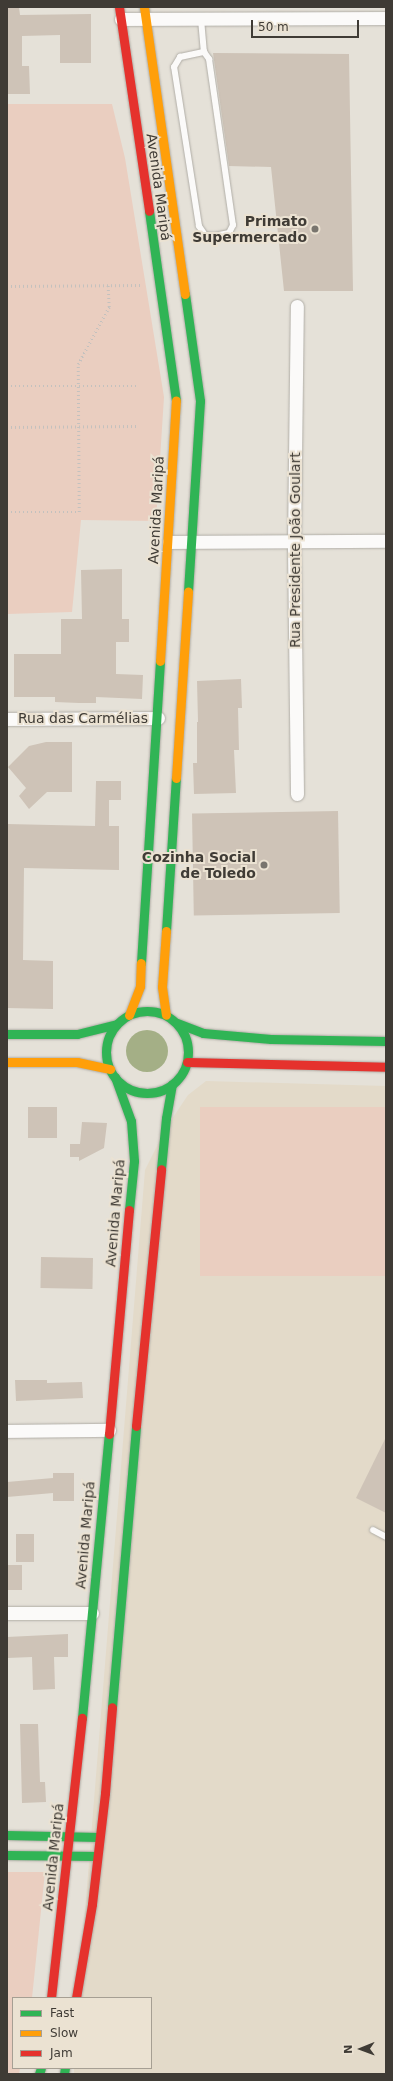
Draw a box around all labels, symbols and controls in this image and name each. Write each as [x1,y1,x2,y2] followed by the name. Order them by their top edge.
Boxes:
[253,12,361,38] scale bar
[258,20,289,34] text: 50 m
[143,132,175,242] street label: Avenida Maripá
[192,213,307,246] place label: Primato Supermercado
[310,224,320,234] marker: Primato Supermercado
[287,452,303,648] street label: Rua Presidente João Goulart
[145,456,167,564] street label: Avenida Maripá
[18,710,148,726] street label: Rua das Carmélias
[142,849,256,882] place label: Cozinha Social de Toledo
[259,860,269,870] marker: Cozinha Social de Toledo
[102,1158,128,1268] street label: Avenida Maripá
[72,1480,98,1590] street label: Avenida Maripá
[39,1802,67,1912] street label: Avenida Maripá
[12,1997,152,2069] legend
[50,2006,74,2020] text: Fast
[50,2026,78,2040] text: Slow
[341,2029,381,2069] north arrow
[342,2044,355,2054] text: N
[50,2046,73,2060] text: Jam

